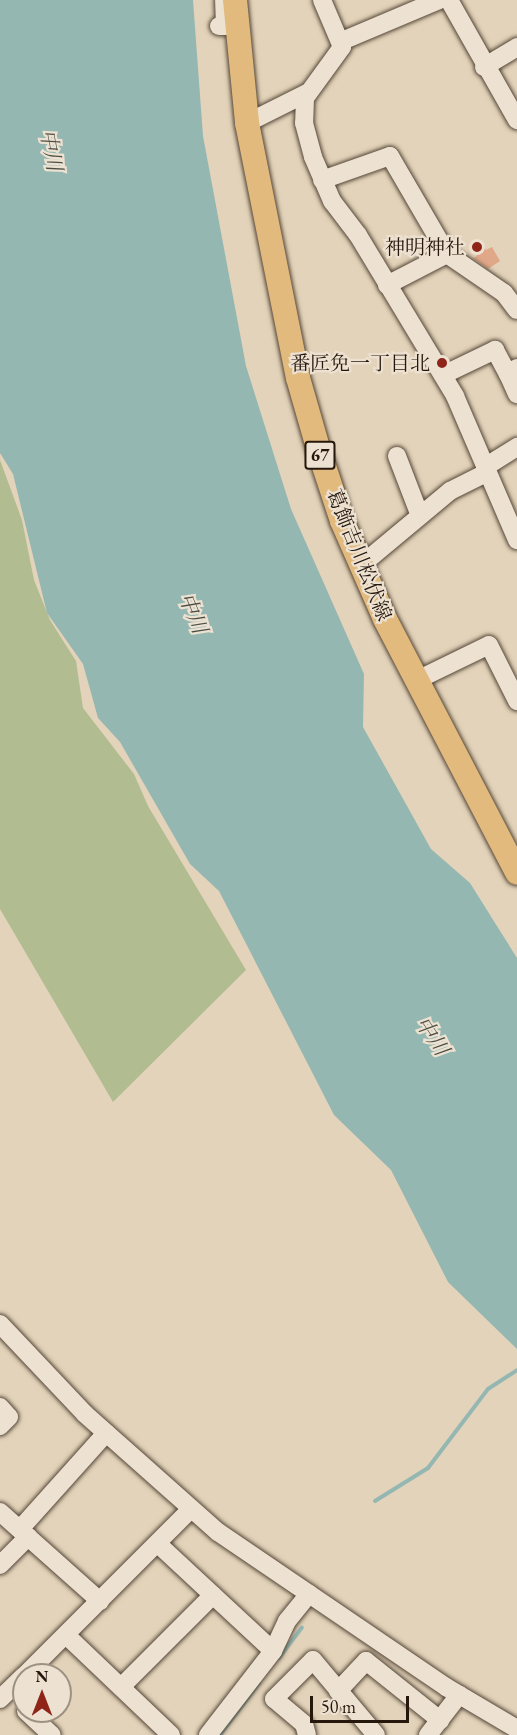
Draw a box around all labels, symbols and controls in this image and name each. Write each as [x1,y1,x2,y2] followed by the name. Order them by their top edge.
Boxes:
[35,127,67,173] water label: 中川
[385,235,465,259] place label: 神明神社
[470,240,484,254] marker: 神明神社
[290,351,430,375] place label: 番匠免一丁目北
[435,356,449,370] marker: 番匠免一丁目北
[304,440,336,470] road number: 67
[322,486,396,624] street label: 葛飾吉川松伏線
[173,589,213,637] water label: 中川
[410,1012,454,1060] water label: 中川
[12,1663,72,1723] north arrow
[36,1666,48,1687] text: N
[313,1684,412,1722] scale bar
[321,1695,356,1718] text: 50 m

